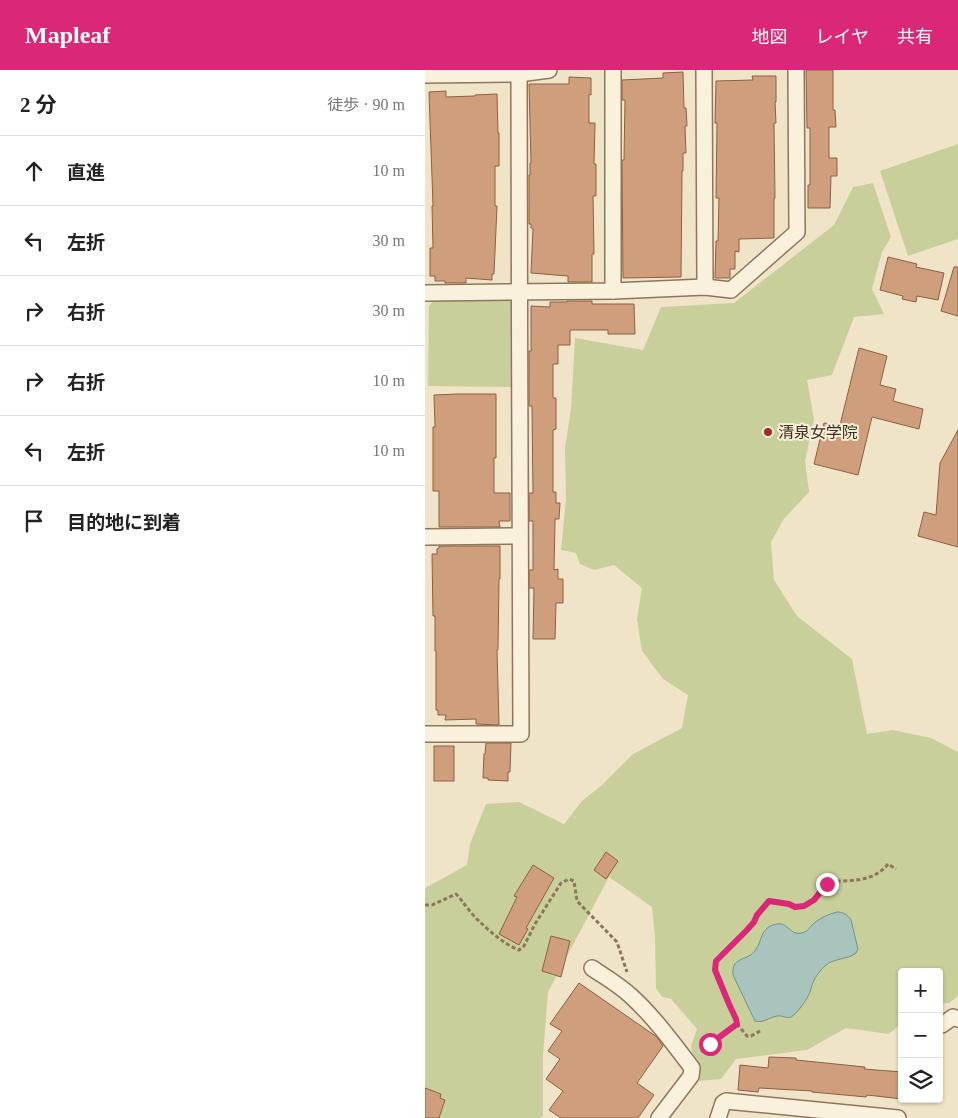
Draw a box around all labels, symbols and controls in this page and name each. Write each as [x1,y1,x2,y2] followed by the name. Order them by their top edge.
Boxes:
[25,22,110,48] text: Mapleaf
[752,27,788,47] text: 地図
[816,27,869,47] text: レイヤ
[897,27,933,47] text: 共有
[20,93,57,117] text: 2 分
[327,96,405,113] text: 徒歩 · 90 m
[20,157,48,185] icon: ahead
[67,162,105,183] text: 直進
[373,162,405,179] text: 10 m
[20,227,48,255] icon: left
[67,232,105,253] text: 左折
[373,232,405,249] text: 30 m
[20,297,48,325] icon: right
[67,302,105,323] text: 右折
[373,302,405,319] text: 30 m
[20,367,48,395] icon: right
[67,372,105,393] text: 右折
[373,372,405,389] text: 10 m
[778,424,858,441] place label: 清泉女学院
[762,426,774,438] marker: 清泉女学院
[20,437,48,465] icon: left
[67,442,105,463] text: 左折
[373,442,405,459] text: 10 m
[20,507,48,535] icon: arrive
[67,512,181,533] text: 目的地に到着
[816,873,839,896] route end
[898,968,943,1103] map controls
[898,968,943,1013] button: +
[898,1013,943,1058] button: −
[699,1033,722,1056] route start
[898,1058,943,1103] button: layers

